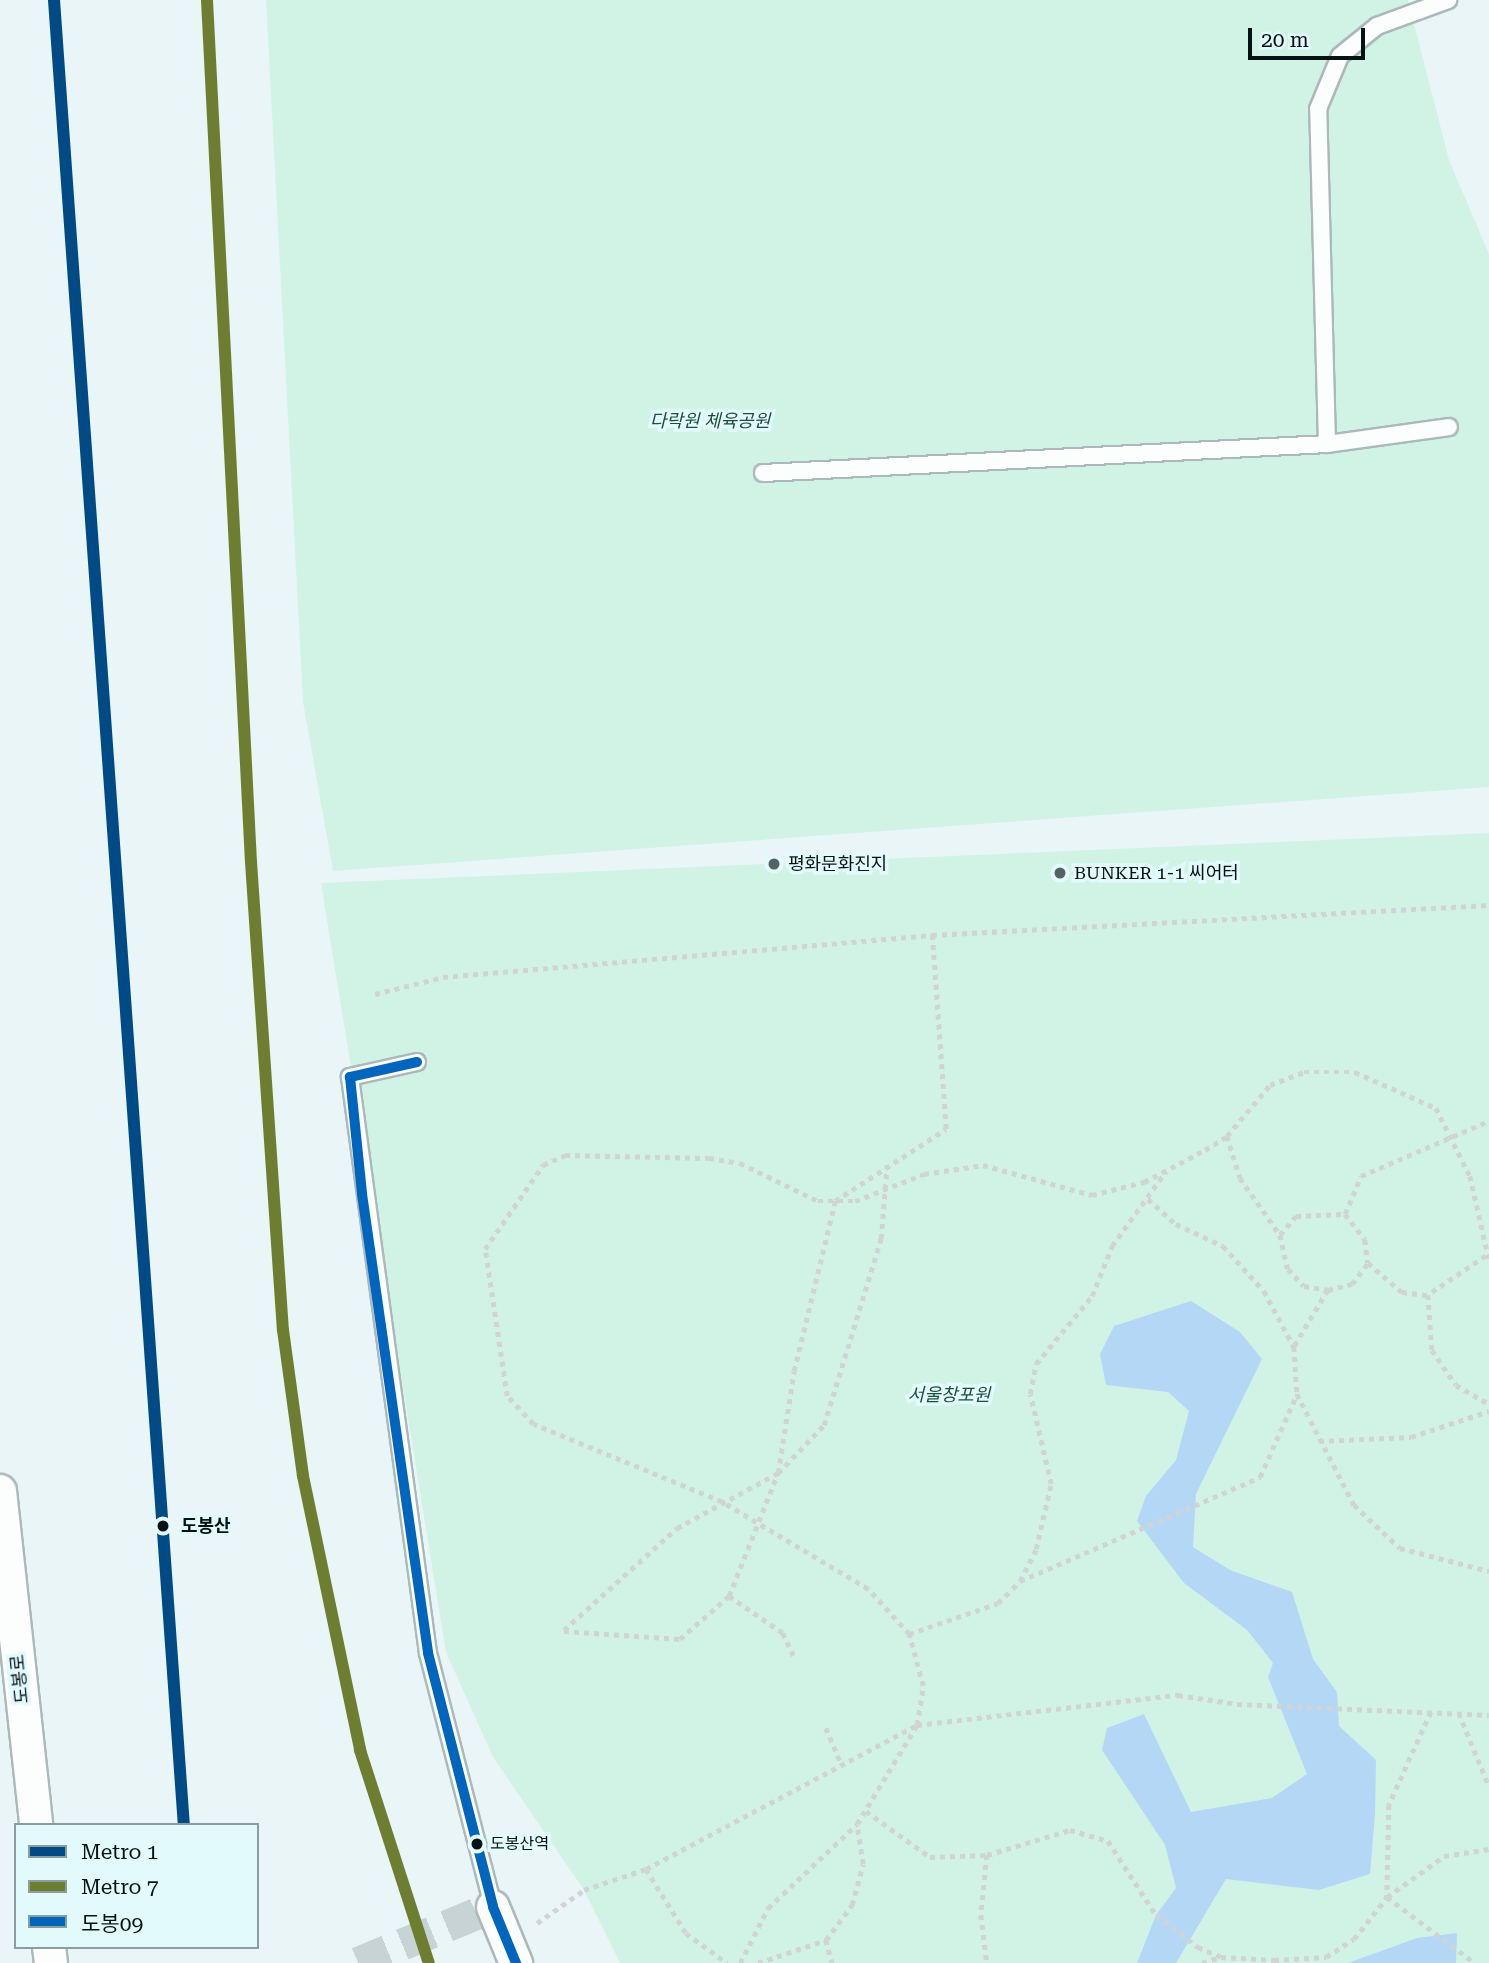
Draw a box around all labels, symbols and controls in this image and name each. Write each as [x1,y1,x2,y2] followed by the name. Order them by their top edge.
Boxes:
[1251,14,1368,58] scale bar
[1261,28,1309,52] text: 20 m
[650,410,770,432] park label: 다락원 체육공원
[788,853,887,875] place label: 평화문화진지
[766,856,782,872] marker: 평화문화진지
[1074,862,1239,884] place label: BUNKER 1-1 씨어터
[1052,865,1068,881] marker: BUNKER 1-1 씨어터
[908,1384,990,1406] park label: 서울창포원
[151,1514,175,1538] marker: 도봉산
[181,1515,231,1537] place label: 도봉산
[7,1653,33,1705] street label: 도봉로
[14,1823,259,1949] legend
[490,1834,549,1854] place label: 도봉산역
[470,1837,484,1851] marker: 도봉산역
[81,1840,159,1864] text: Metro 1
[81,1875,159,1899] text: Metro 7
[81,1912,143,1936] text: 도봉09

